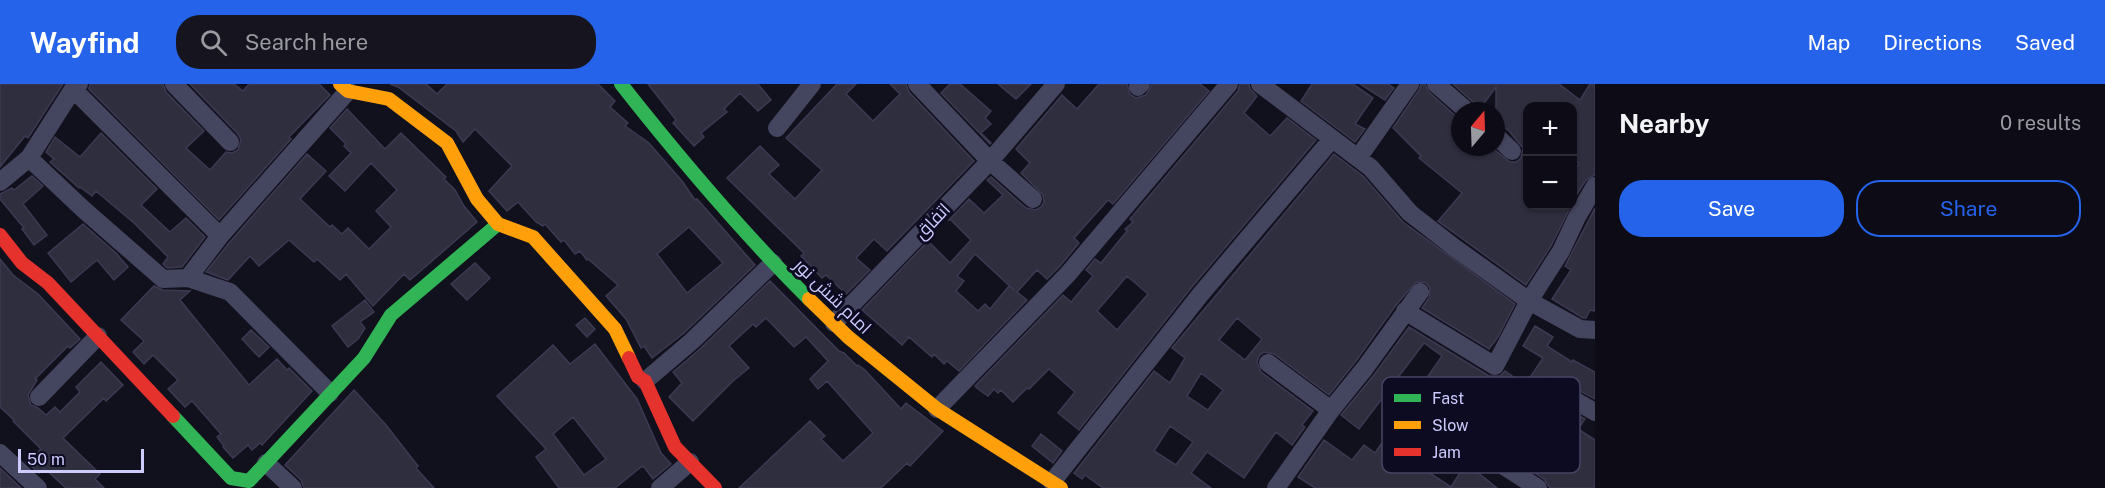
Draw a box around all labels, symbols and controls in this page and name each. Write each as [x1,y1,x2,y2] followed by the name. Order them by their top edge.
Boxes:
[176,15,596,69] search box
[30,26,140,59] text: Wayfind
[197,26,230,59] icon: search
[245,29,368,55] text: Search here
[1808,30,1850,55] text: Map
[1883,30,1982,55] text: Directions
[2015,30,2075,55] text: Saved
[1451,102,1505,156] north arrow
[1523,102,1577,210] map controls
[1523,102,1577,156] button: +
[1619,108,1709,139] text: Nearby
[2000,111,2081,135] text: 0 results
[1523,156,1577,210] button: −
[1619,180,1844,237] button: Save
[1856,180,2081,237] button: Share
[910,199,956,245] street label: اتفاق
[788,253,876,339] street label: امام شش نور
[1382,377,1580,473] legend
[1432,389,1464,408] text: Fast
[1432,416,1469,435] text: Slow
[1432,443,1461,462] text: Jam
[18,446,144,474] scale bar
[27,450,65,469] text: 50 m

